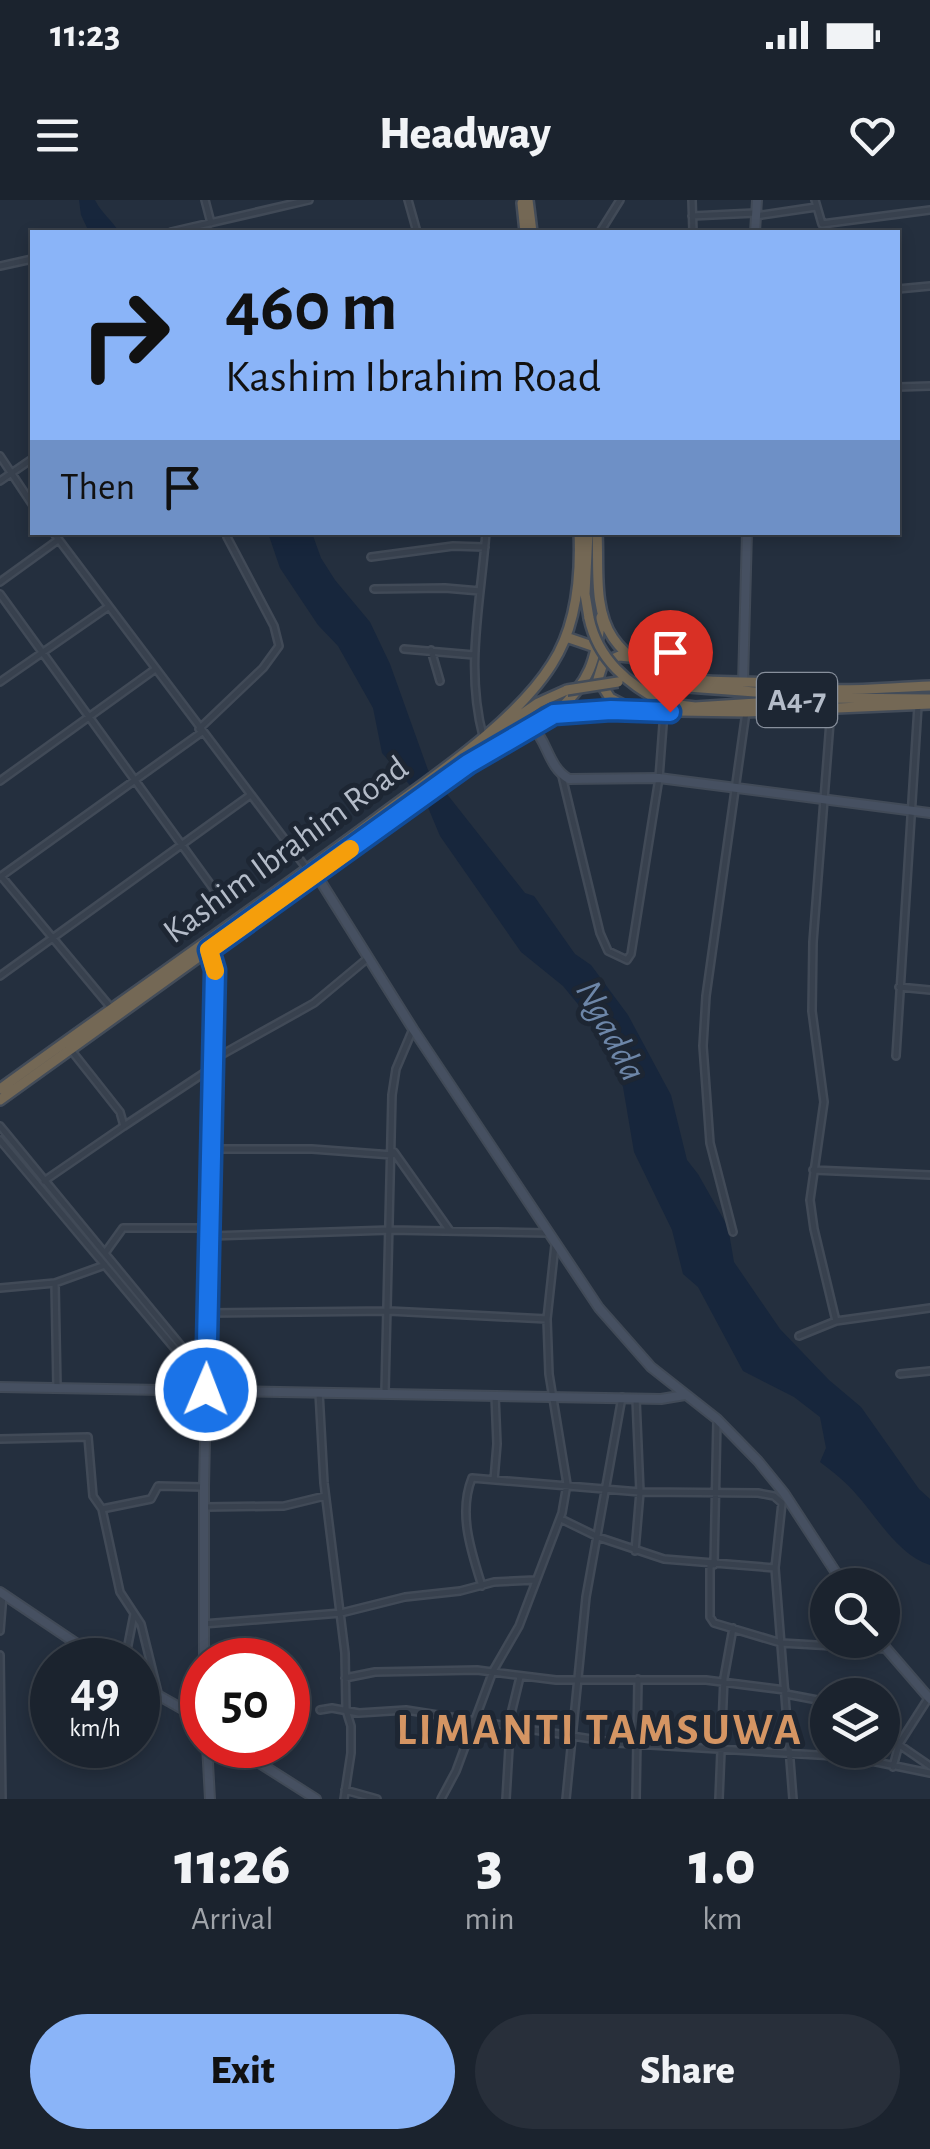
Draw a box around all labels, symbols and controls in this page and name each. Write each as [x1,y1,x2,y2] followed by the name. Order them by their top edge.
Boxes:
[50,16,120,54] text: 11:23
[30,108,85,163] icon: menu
[845,108,900,163] icon: heart
[379,112,551,157] text: Headway
[60,270,190,400] icon: right
[225,273,398,343] text: 460 m
[225,355,601,400] text: Kashim Ibrahim Road
[155,460,210,515] icon: arrive
[60,469,135,507] text: Then
[628,610,713,713] pin
[643,625,698,680] icon: arrive
[757,673,837,727] road number: A4-7
[157,750,415,950] street label: Kashim Ibrahim Road
[568,975,652,1087] water label: Ngadda
[154,1338,258,1442] position arrow
[810,1568,900,1768] map controls
[810,1568,900,1658] button: search
[180,1638,310,1768] speed limit sign: 50
[70,1666,120,1716] text: 49
[810,1678,900,1768] button: layers
[396,1708,804,1753] district label: LIMANTI TAMSUWA
[69,1716,121,1741] text: km/h
[174,1835,290,1895] text: 11:26
[476,1835,503,1895] text: 3
[689,1835,756,1895] text: 1.0
[191,1903,273,1935] text: Arrival
[465,1903,514,1935] text: min
[702,1903,742,1935] text: km
[30,2014,455,2129] button: Exit
[475,2014,900,2129] button: Share

